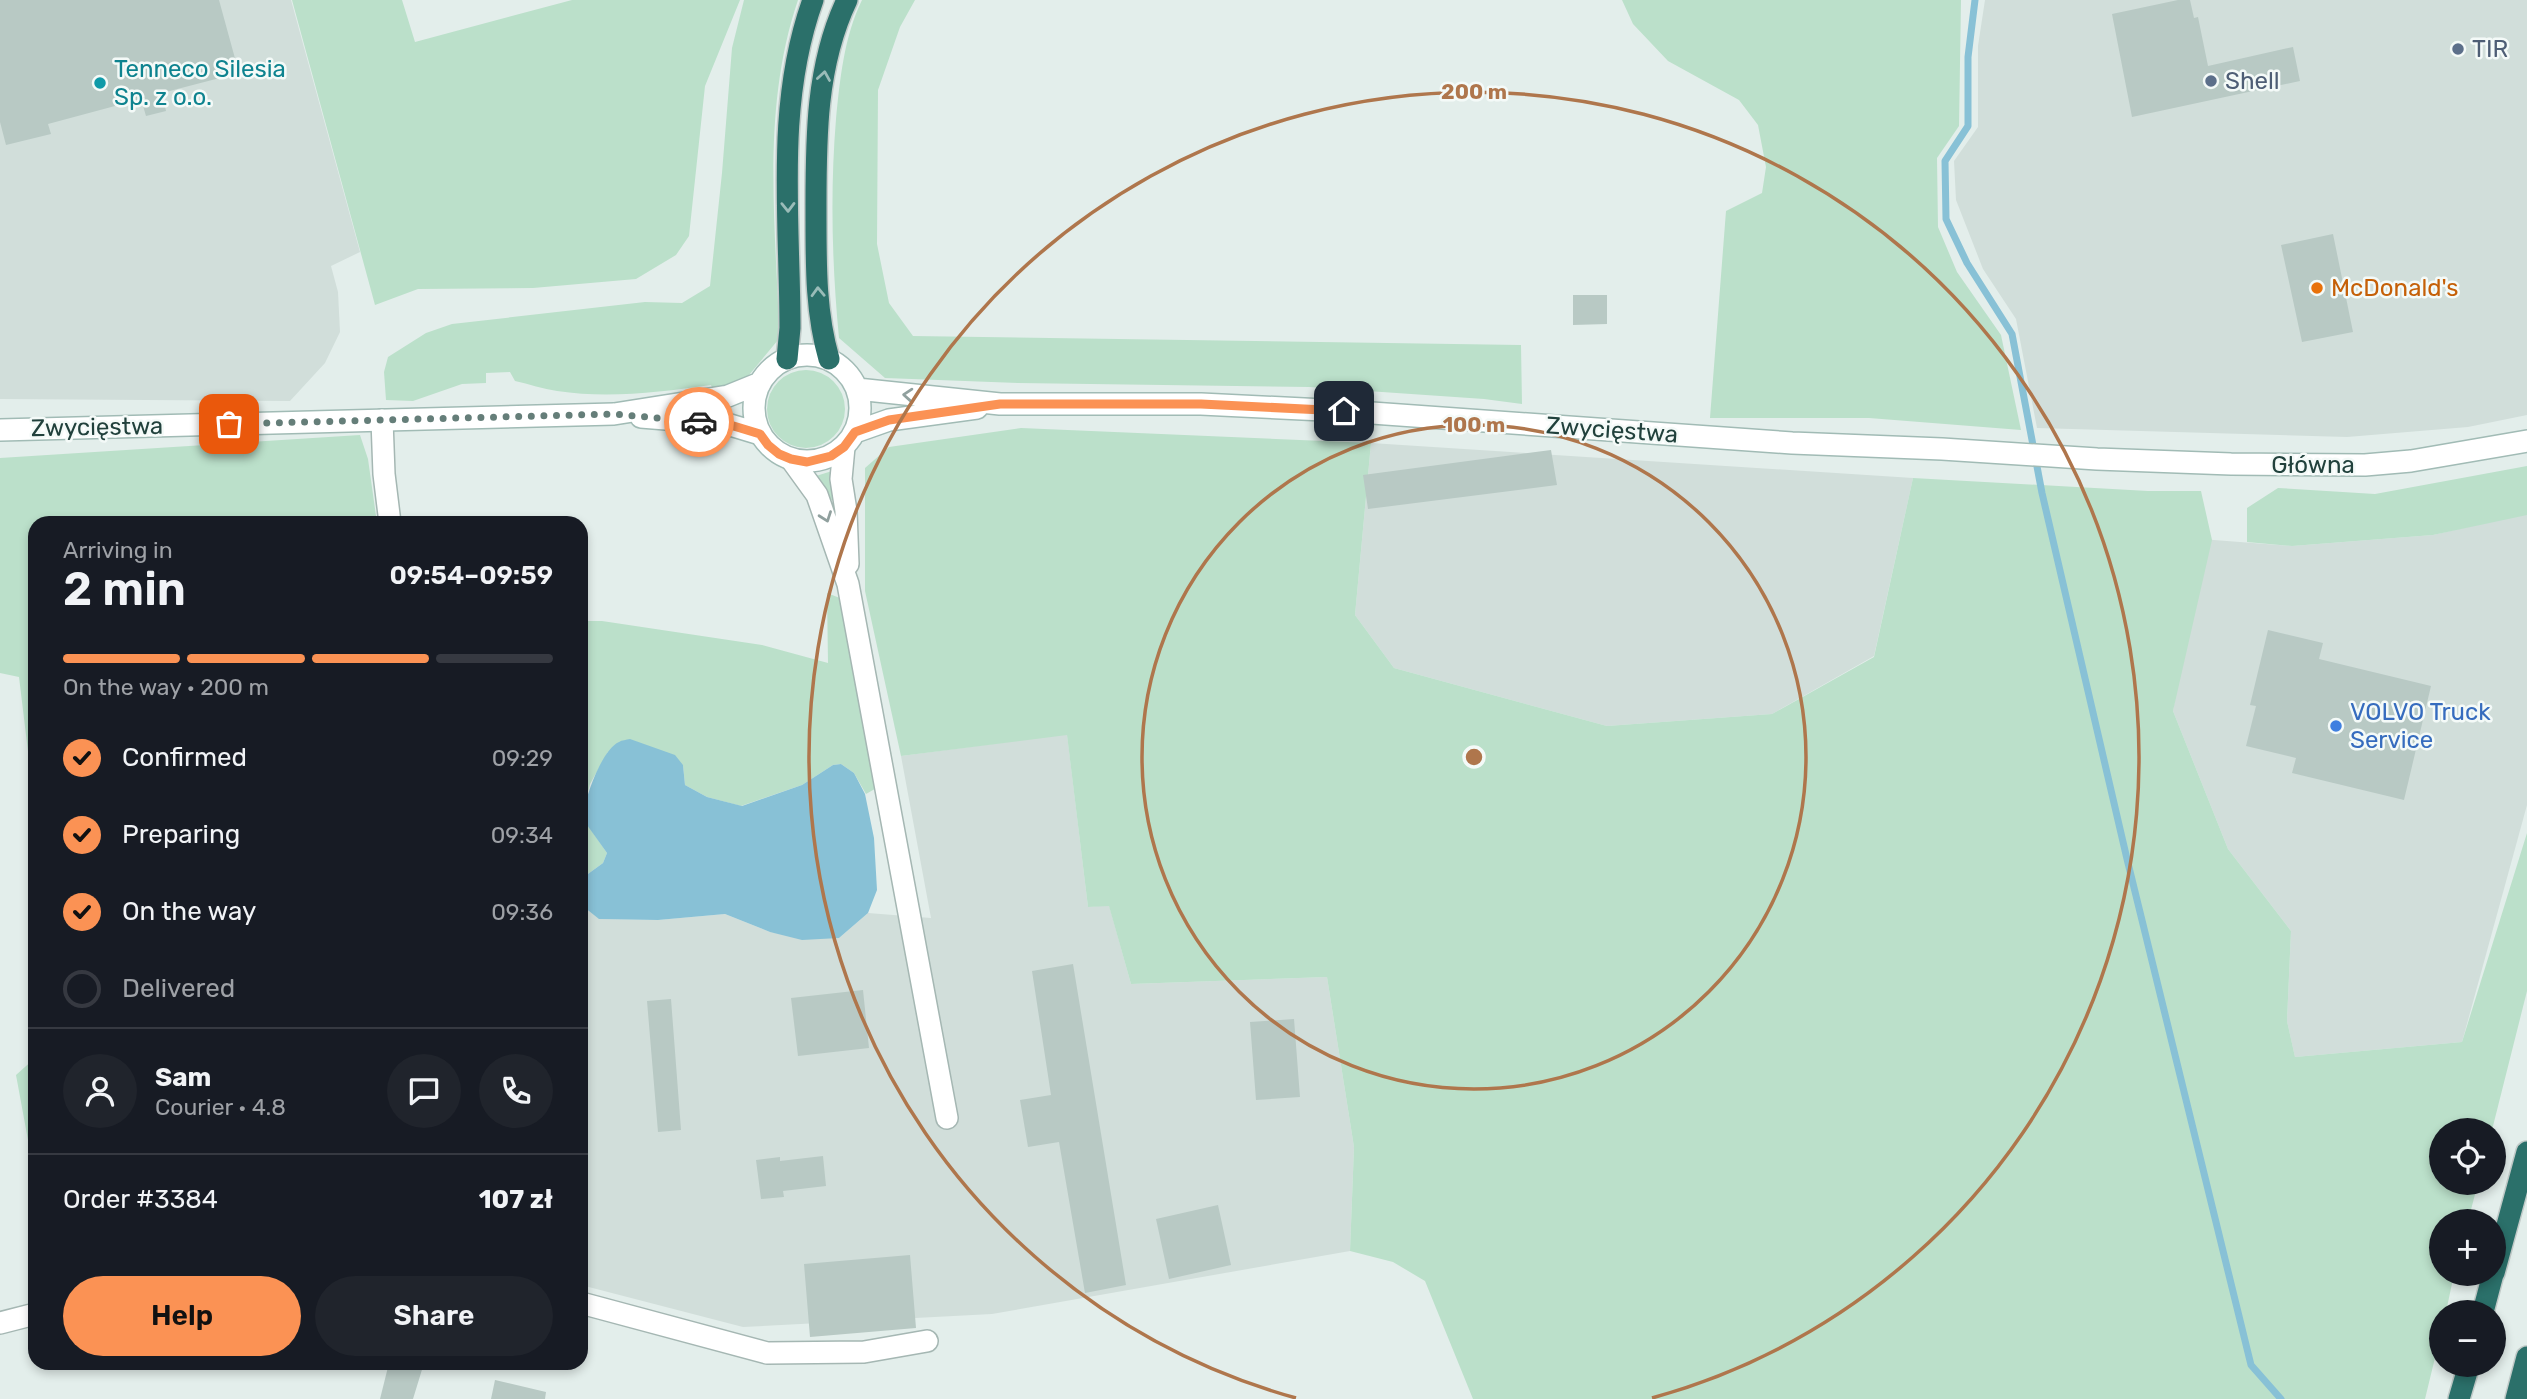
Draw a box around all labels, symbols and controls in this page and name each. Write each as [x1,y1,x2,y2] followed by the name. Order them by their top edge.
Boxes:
[2472,35,2508,63] place label: TIR
[2450,41,2466,57] marker: TIR
[114,55,286,111] place label: Tenneco Silesia Sp. z o.o.
[2225,67,2280,95] place label: Shell
[816,71,831,82] one-way arrow
[2203,73,2219,89] marker: Shell
[92,75,108,91] marker: Tenneco Silesia Sp. z o.o.
[1441,79,1507,104] text: 200 m
[781,201,796,212] one-way arrow
[2331,274,2458,302] place label: McDonald's
[2309,280,2325,296] marker: McDonald's
[810,287,826,297] one-way arrow
[1314,381,1374,441] pin
[664,387,734,457] courier
[902,388,913,403] one-way arrow
[1325,392,1363,430] icon: home
[199,394,259,454] pin
[680,403,718,441] icon: car
[210,405,248,443] icon: bag
[1545,411,1679,449] street label: Zwycięstwa
[31,412,163,442] street label: Zwycięstwa
[1443,412,1505,437] text: 100 m
[2271,451,2355,479] street label: Główna
[818,510,832,523] one-way arrow
[63,536,173,564] text: Arriving in
[389,560,553,591] text: 09:54–09:59
[63,562,186,617] text: 2 min
[63,673,269,701] text: On the way · 200 m
[2350,698,2491,754] place label: VOLVO Truck Service
[2328,718,2344,734] marker: VOLVO Truck Service
[63,739,101,777] icon: check
[122,742,247,773] text: Confirmed
[492,744,553,772] text: 09:29
[1462,745,1486,769] centre of rings
[63,816,101,854] icon: check
[122,819,240,850] text: Preparing
[491,821,553,849] text: 09:34
[63,893,101,931] icon: check
[122,896,256,927] text: On the way
[491,898,553,926] text: 09:36
[122,973,235,1004] text: Delivered
[63,1054,137,1128] button: person
[387,1054,461,1128] button: chat
[479,1054,553,1128] button: phone
[155,1062,211,1093] text: Sam
[155,1093,286,1121] text: Courier · 4.8
[2429,1118,2506,1377] map controls
[2429,1118,2506,1195] button: locate
[63,1184,218,1215] text: Order #3384
[479,1184,553,1215] text: 107 zł
[2429,1209,2506,1286] button: +
[63,1276,301,1356] button: Help
[315,1276,553,1356] button: Share
[2429,1300,2506,1377] button: −

